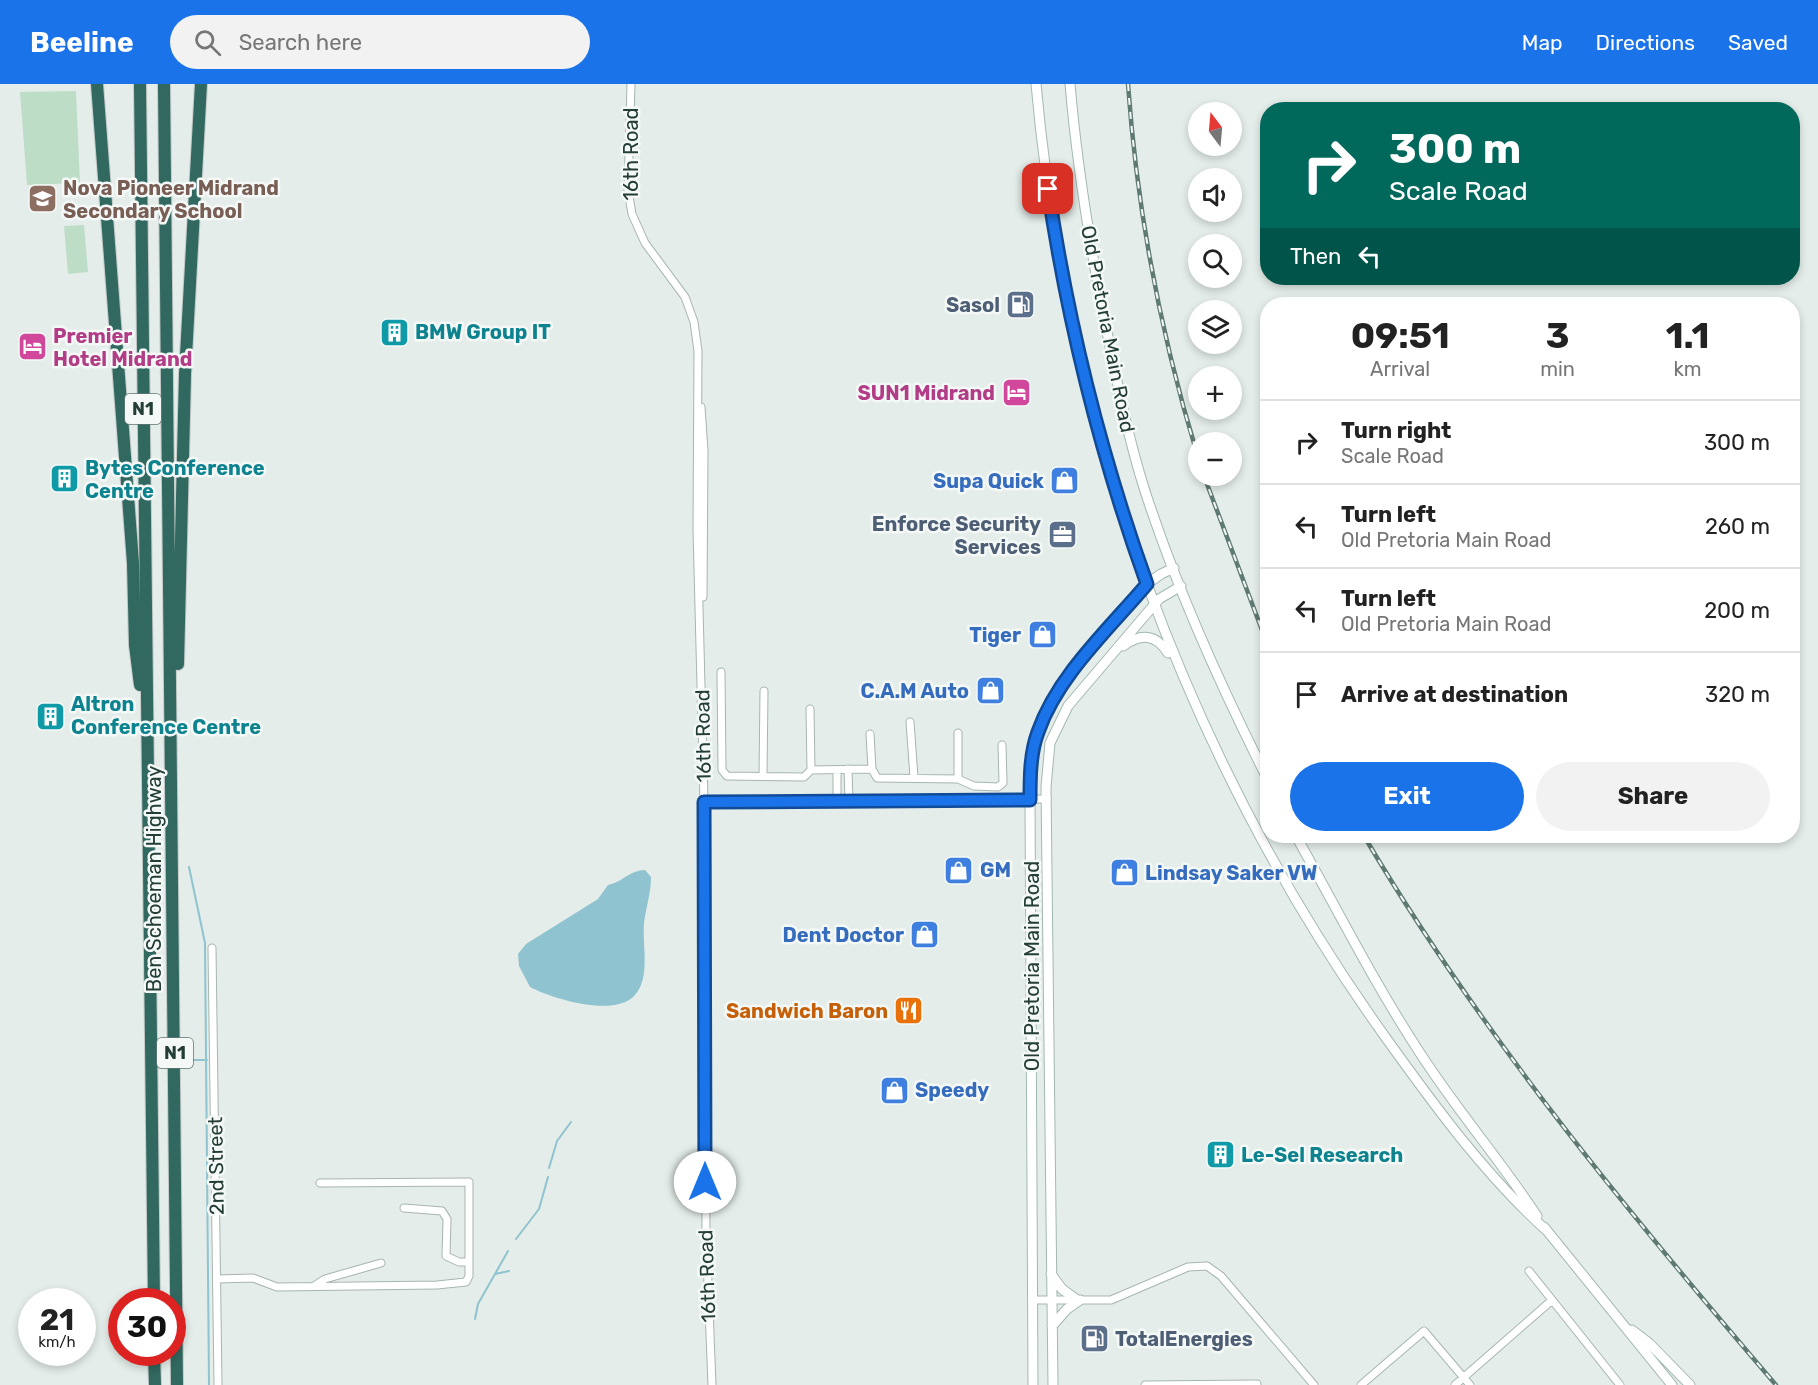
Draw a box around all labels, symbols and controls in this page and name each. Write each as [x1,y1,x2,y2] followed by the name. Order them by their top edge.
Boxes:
[170,15,590,69] search box
[30,26,134,59] text: Beeline
[191,26,224,59] icon: search
[239,29,362,56] text: Search here
[1522,30,1563,55] text: Map
[1596,30,1695,55] text: Directions
[1728,30,1788,55] text: Saved
[1188,102,1242,156] north arrow
[1188,102,1242,486] map controls
[619,108,643,200] street label: 16th Road
[1389,124,1521,174] text: 300 m
[1290,126,1368,204] icon: right
[1022,163,1073,214] pin
[1188,168,1242,222] button: sound
[1031,172,1064,205] icon: arrive
[1389,175,1528,207] text: Scale Road
[63,176,279,223] place label: Nova Pioneer Midrand Secondary School
[26,183,58,215] school or university icon: Nova Pioneer Midrand Secondary School
[1076,223,1140,435] street label: Old Pretoria Main Road
[1188,234,1242,288] button: search
[1353,240,1386,273] icon: left
[1290,243,1341,270] text: Then
[1005,289,1037,321] fuel station icon: Sasol
[946,293,1000,317] place label: Sasol
[1188,300,1242,354] button: layers
[1351,314,1450,357] text: 09:51
[1546,314,1569,357] text: 3
[1666,314,1709,357] text: 1.1
[378,316,410,348] building icon: BMW Group IT
[415,320,551,344] place label: BMW Group IT
[53,324,192,371] place label: Premier Hotel Midrand
[16,331,48,363] hotel icon: Premier Hotel Midrand
[1370,357,1430,381] text: Arrival
[1540,357,1575,381] text: min
[1673,357,1702,381] text: km
[1188,366,1242,420] button: +
[1000,377,1032,409] hotel icon: SUN1 Midrand
[858,381,995,405] place label: SUN1 Midrand
[125,394,161,424] road number: N1
[1341,417,1451,444] text: Turn right
[1290,426,1323,459] icon: right
[1704,429,1770,456] text: 300 m
[1188,432,1242,486] button: −
[1341,444,1444,468] text: Scale Road
[85,456,265,503] place label: Bytes Conference Centre
[48,463,80,495] building icon: Bytes Conference Centre
[1049,465,1081,497] shop icon: Supa Quick
[933,469,1044,493] place label: Supa Quick
[1341,501,1436,528] text: Turn left
[1290,510,1323,543] icon: left
[872,512,1041,559] place label: Enforce Security Services
[1705,513,1770,540] text: 260 m
[1046,519,1078,551] office icon: Enforce Security Services
[1341,528,1551,552] text: Old Pretoria Main Road
[1341,585,1436,612] text: Turn left
[1290,594,1323,627] icon: left
[1704,597,1770,624] text: 200 m
[1341,612,1551,636] text: Old Pretoria Main Road
[1026,619,1058,651] shop icon: Tiger
[969,623,1021,647] place label: Tiger
[974,675,1006,707] shop icon: C.A.M Auto
[1290,678,1323,711] icon: arrive
[861,679,969,703] place label: C.A.M Auto
[1341,681,1568,708] text: Arrive at destination
[1705,681,1770,708] text: 320 m
[690,689,716,783] street label: 16th Road
[71,692,261,739] place label: Altron Conference Centre
[34,700,66,732] building icon: Altron Conference Centre
[1290,762,1524,831] button: Exit
[1536,762,1770,831] button: Share
[142,766,166,992] street label: Ben Schoeman Highway
[943,854,975,886] shop icon: GM
[1108,857,1140,889] shop icon: Lindsay Saker VW
[980,858,1011,882] place label: GM
[1020,861,1044,1071] street label: Old Pretoria Main Road
[1145,861,1317,885] place label: Lindsay Saker VW
[909,919,941,951] shop icon: Dent Doctor
[782,923,904,947] place label: Dent Doctor
[893,995,925,1027] restaurant icon: Sandwich Baron
[726,999,888,1023] place label: Sandwich Baron
[157,1038,193,1068] road number: N1
[878,1074,910,1106] shop icon: Speedy
[915,1078,989,1102] place label: Speedy
[203,1116,229,1215] street label: 2nd Street
[1204,1139,1236,1171] building icon: Le-Sel Research
[1241,1143,1403,1167] place label: Le-Sel Research
[673,1150,737,1214] position arrow
[693,1229,721,1323] street label: 16th Road
[108,1288,186,1366] speed limit sign: 30
[40,1302,74,1338] text: 21
[1078,1323,1110,1355] fuel station icon: TotalEnergies
[1115,1327,1253,1351] place label: TotalEnergies
[38,1333,76,1351] text: km/h

